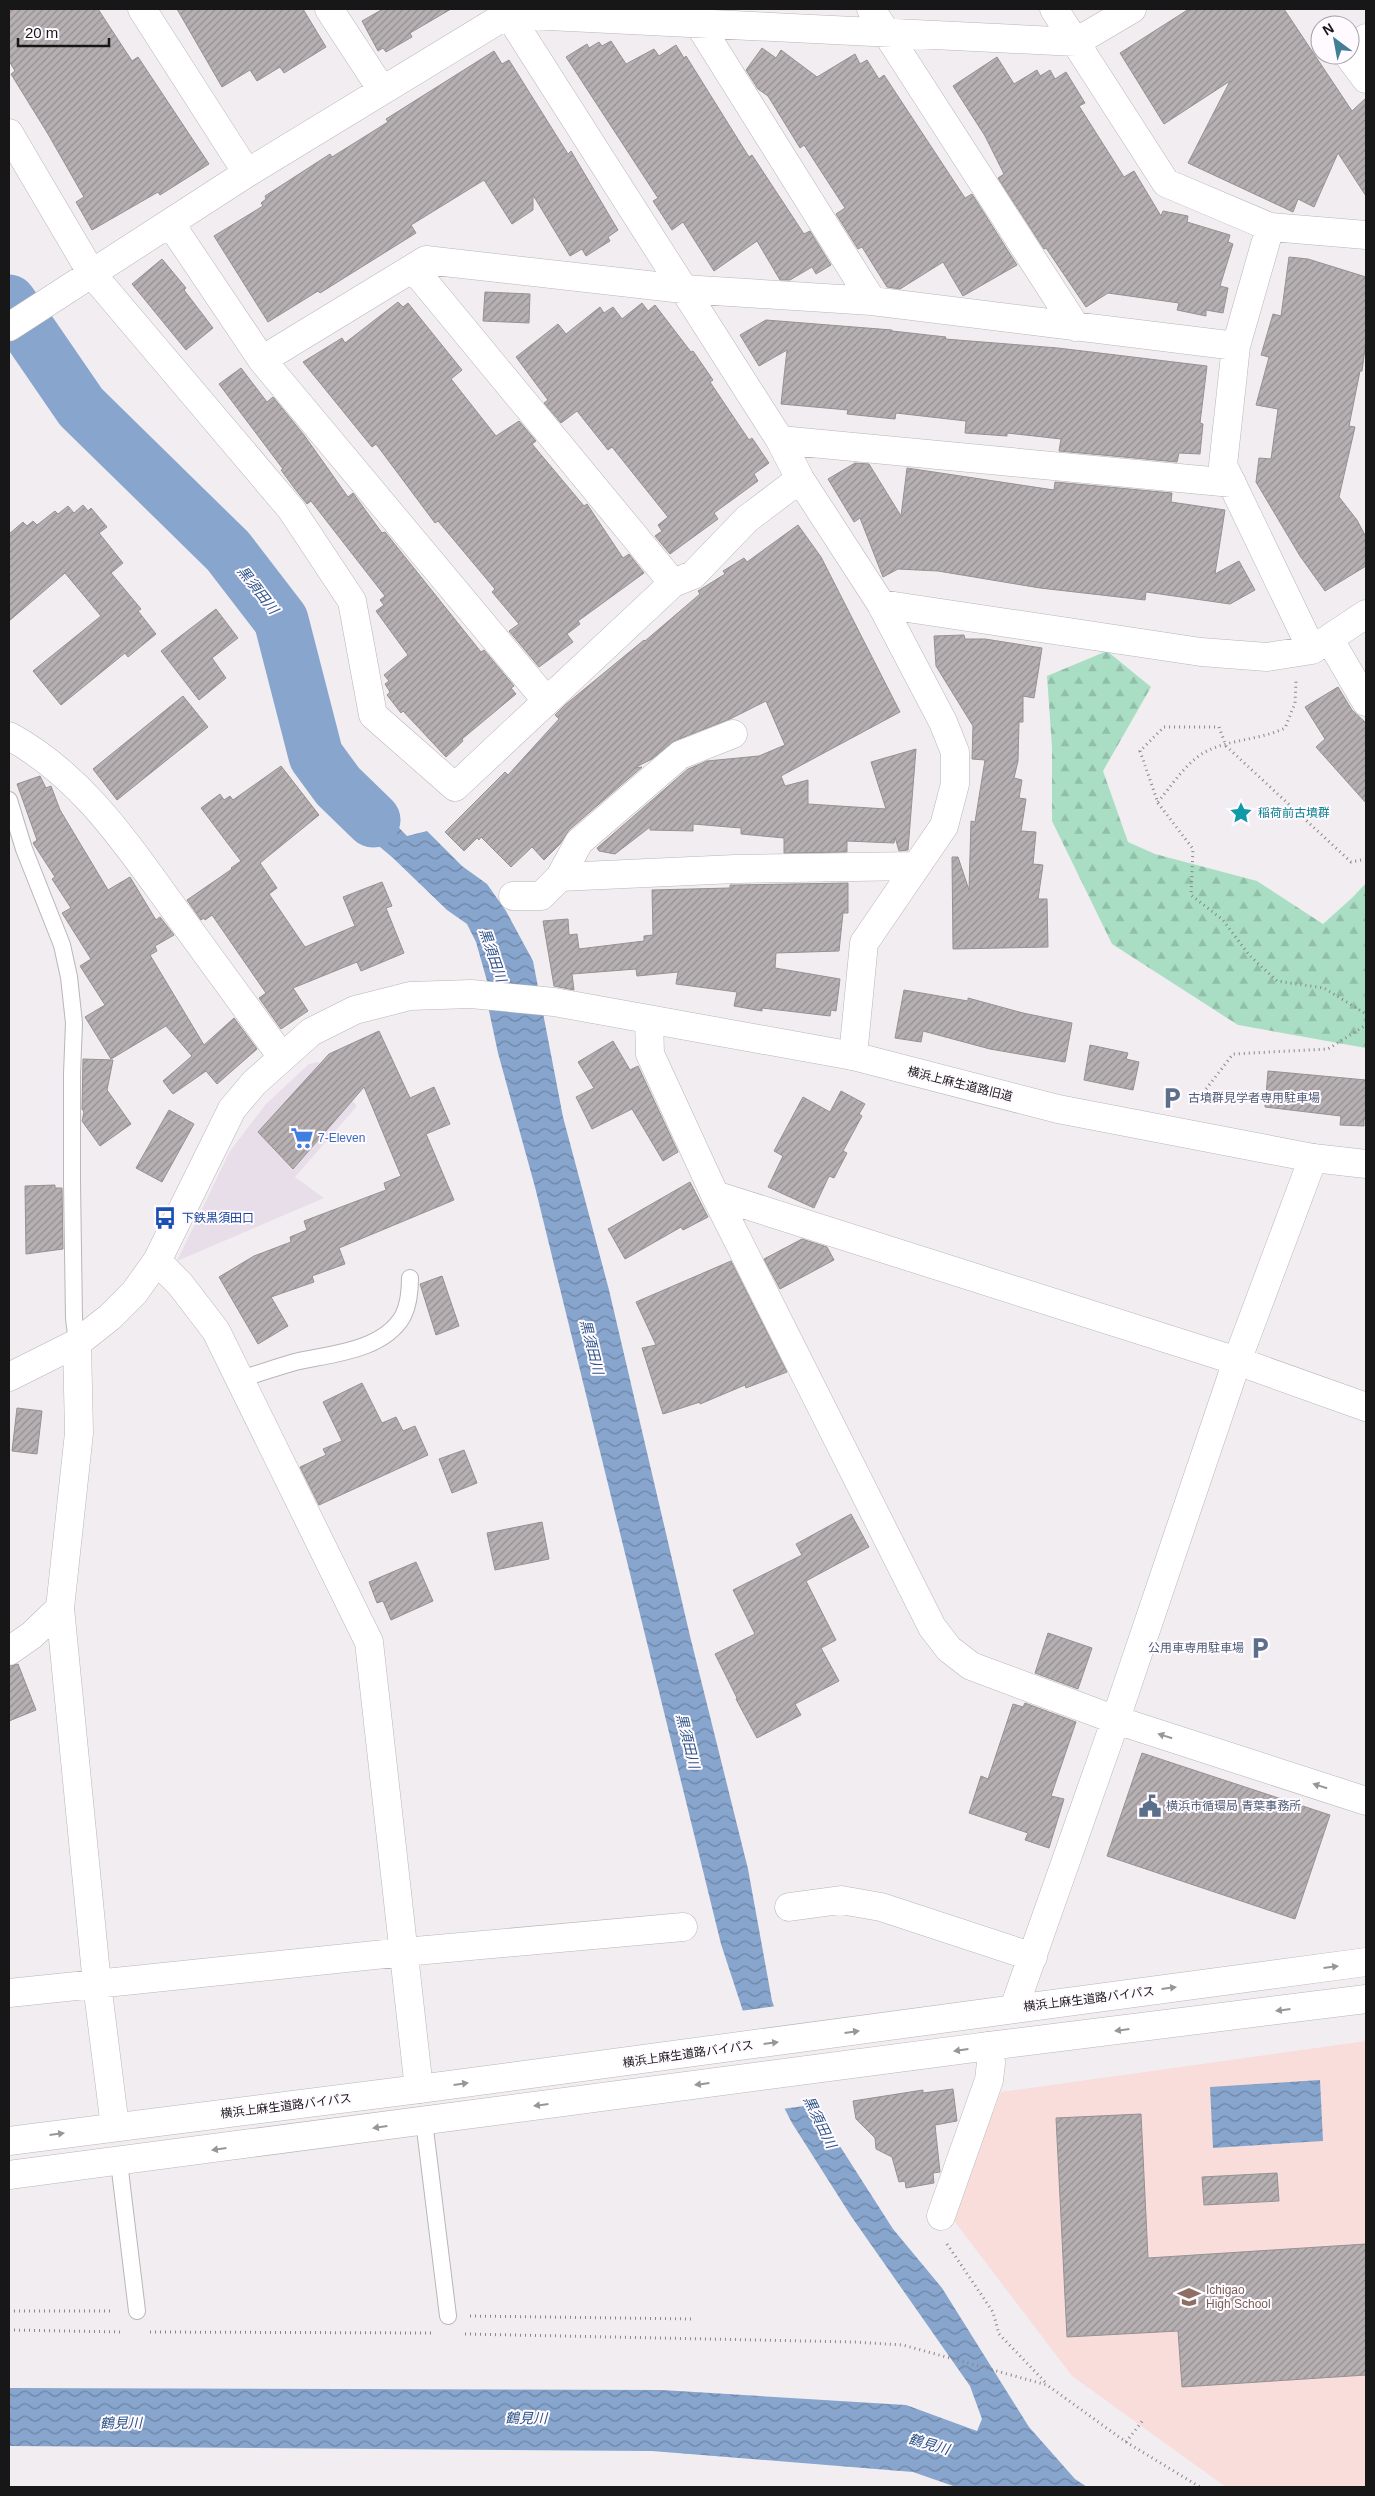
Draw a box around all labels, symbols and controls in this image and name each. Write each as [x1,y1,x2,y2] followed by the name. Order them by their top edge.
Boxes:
[18,15,109,47] scale bar
[1310,15,1360,65] north arrow
[1320,20,1337,38] text: N
[25,24,58,41] text: 20 m
[234,563,283,619] water label: 黒須田川
[1228,800,1254,826] place icon: 稲荷前古墳群
[1258,806,1330,820] place label: 稲荷前古墳群
[476,926,510,986] water label: 黒須田川
[906,1064,1014,1104] street label: 横浜上麻生道路旧道
[1159,1085,1185,1111] parking icon: 古墳群見学者専用駐車場
[1188,1091,1320,1105] place label: 古墳群見学者専用駐車場
[289,1125,315,1151] supermarket icon: 7-Eleven
[318,1131,365,1145] place label: 7-Eleven
[152,1205,178,1231] bus stop icon: 下鉄黒須田口
[182,1211,254,1225] place label: 下鉄黒須田口
[577,1318,607,1378] water label: 黒須田川
[1247,1635,1273,1661] parking icon: 公用車専用駐車場
[1148,1641,1244,1655] place label: 公用車専用駐車場
[673,1712,703,1772] water label: 黒須田川
[1158,1731,1173,1739] one-way arrow
[1312,1781,1327,1789] one-way arrow
[1137,1793,1163,1819] public building icon: 横浜市循環局 青葉事務所
[1166,1799,1301,1813] place label: 横浜市循環局 青葉事務所
[1323,1963,1339,1971] one-way arrow
[1023,1984,1155,2014] street label: 横浜上麻生道路バイパス
[1162,1984,1178,1992] one-way arrow
[1275,2006,1291,2014] one-way arrow
[1114,2026,1130,2034] one-way arrow
[845,2027,861,2035] one-way arrow
[622,2038,754,2070] street label: 横浜上麻生道路バイパス
[763,2039,779,2047] one-way arrow
[952,2046,968,2054] one-way arrow
[454,2079,470,2087] one-way arrow
[694,2080,710,2088] one-way arrow
[220,2091,352,2121] street label: 横浜上麻生道路バイパス
[801,2093,840,2152] water label: 黒須田川
[533,2101,549,2109] one-way arrow
[372,2123,388,2131] one-way arrow
[49,2130,65,2138] one-way arrow
[211,2145,227,2153] one-way arrow
[1206,2283,1271,2311] place label: Ichigao High School
[1176,2284,1202,2310] school or university icon: Ichigao High School
[505,2410,549,2426] water label: 鶴見川
[100,2415,144,2431] water label: 鶴見川
[907,2431,953,2458] water label: 鶴見川

